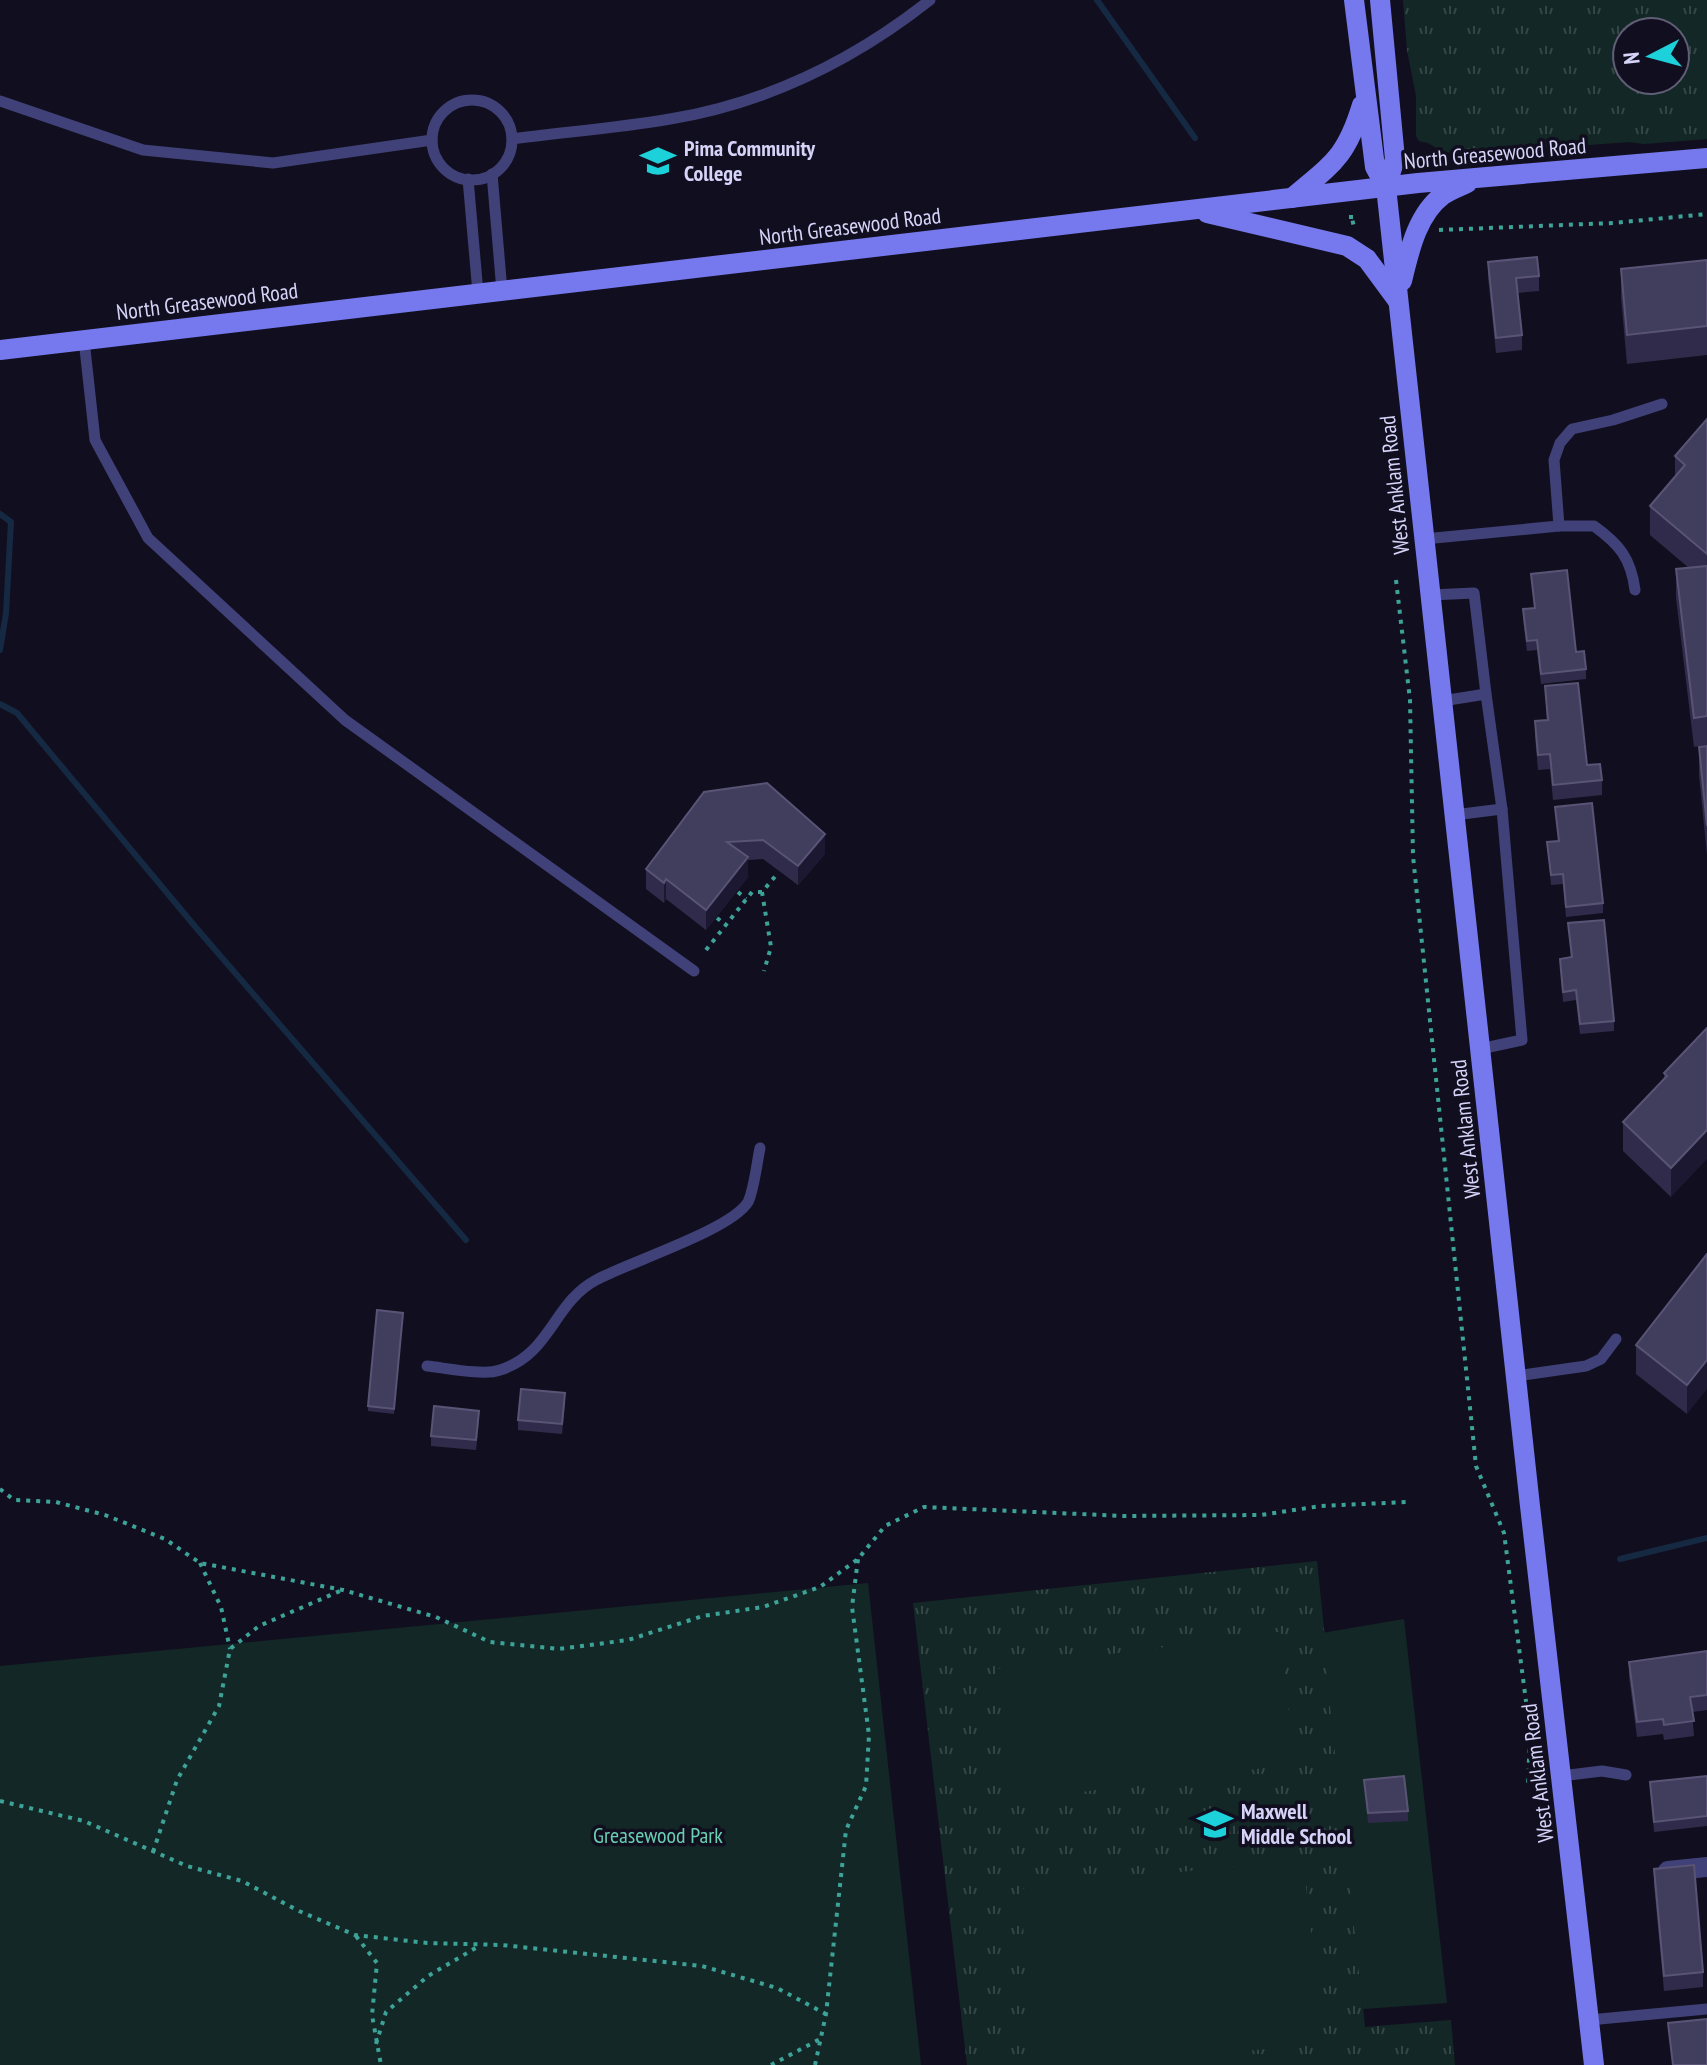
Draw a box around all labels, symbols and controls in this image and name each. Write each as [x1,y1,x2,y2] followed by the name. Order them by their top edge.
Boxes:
[1611,16,1691,96] north arrow
[1617,51,1646,65] text: N
[1403,131,1587,175] street label: North Greasewood Road
[684,134,816,187] place label: Pima Community College
[639,142,677,180] school or university icon: Pima Community College
[758,201,942,251] street label: North Greasewood Road
[115,276,299,326] street label: North Greasewood Road
[1373,414,1415,556] street label: West Anklam Road
[1444,1058,1486,1200] street label: West Anklam Road
[1515,1702,1559,1844] street label: West Anklam Road
[1241,1797,1352,1850] place label: Maxwell Middle School
[1196,1805,1234,1843] school or university icon: Maxwell Middle School
[593,1821,723,1849] park label: Greasewood Park

